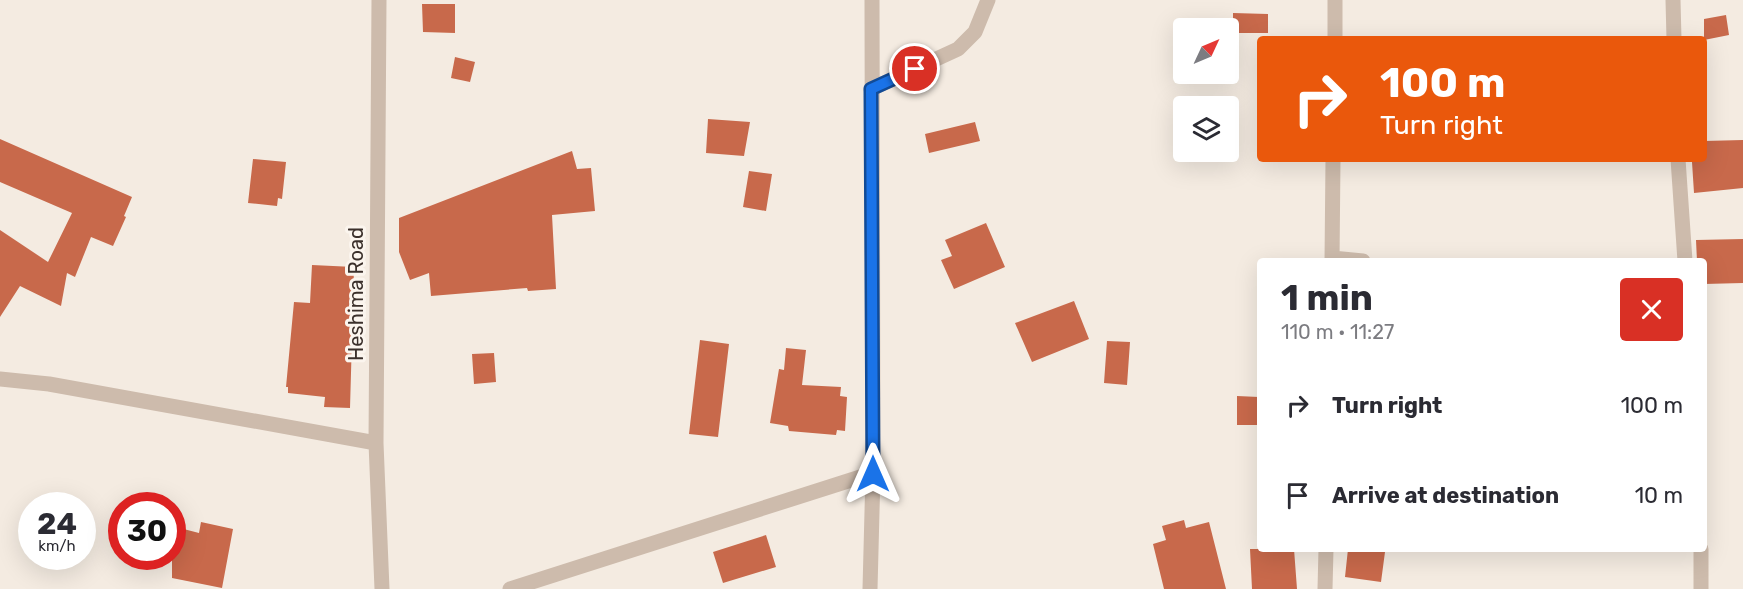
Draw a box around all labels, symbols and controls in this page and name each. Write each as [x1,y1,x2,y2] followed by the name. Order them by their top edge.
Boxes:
[1173,18,1239,84] north arrow
[1173,18,1239,162] map controls
[889,43,940,94] pin
[898,52,931,85] icon: arrive
[1380,58,1505,108] text: 100 m
[1281,60,1359,138] icon: right
[1173,96,1239,162] button: layers
[1380,109,1503,141] text: Turn right
[344,227,368,361] street label: Heshima Road
[1281,276,1373,319] text: 1 min
[1620,278,1683,341] button: close
[1281,320,1394,344] text: 110 m · 11:27
[1281,389,1314,422] icon: right
[1332,392,1442,419] text: Turn right
[1621,392,1683,419] text: 100 m
[841,442,905,506] position arrow
[1281,479,1314,512] icon: arrive
[1332,482,1559,509] text: Arrive at destination
[1635,482,1683,509] text: 10 m
[108,492,186,570] speed limit sign: 30
[37,506,77,542] text: 24
[38,537,76,555] text: km/h

